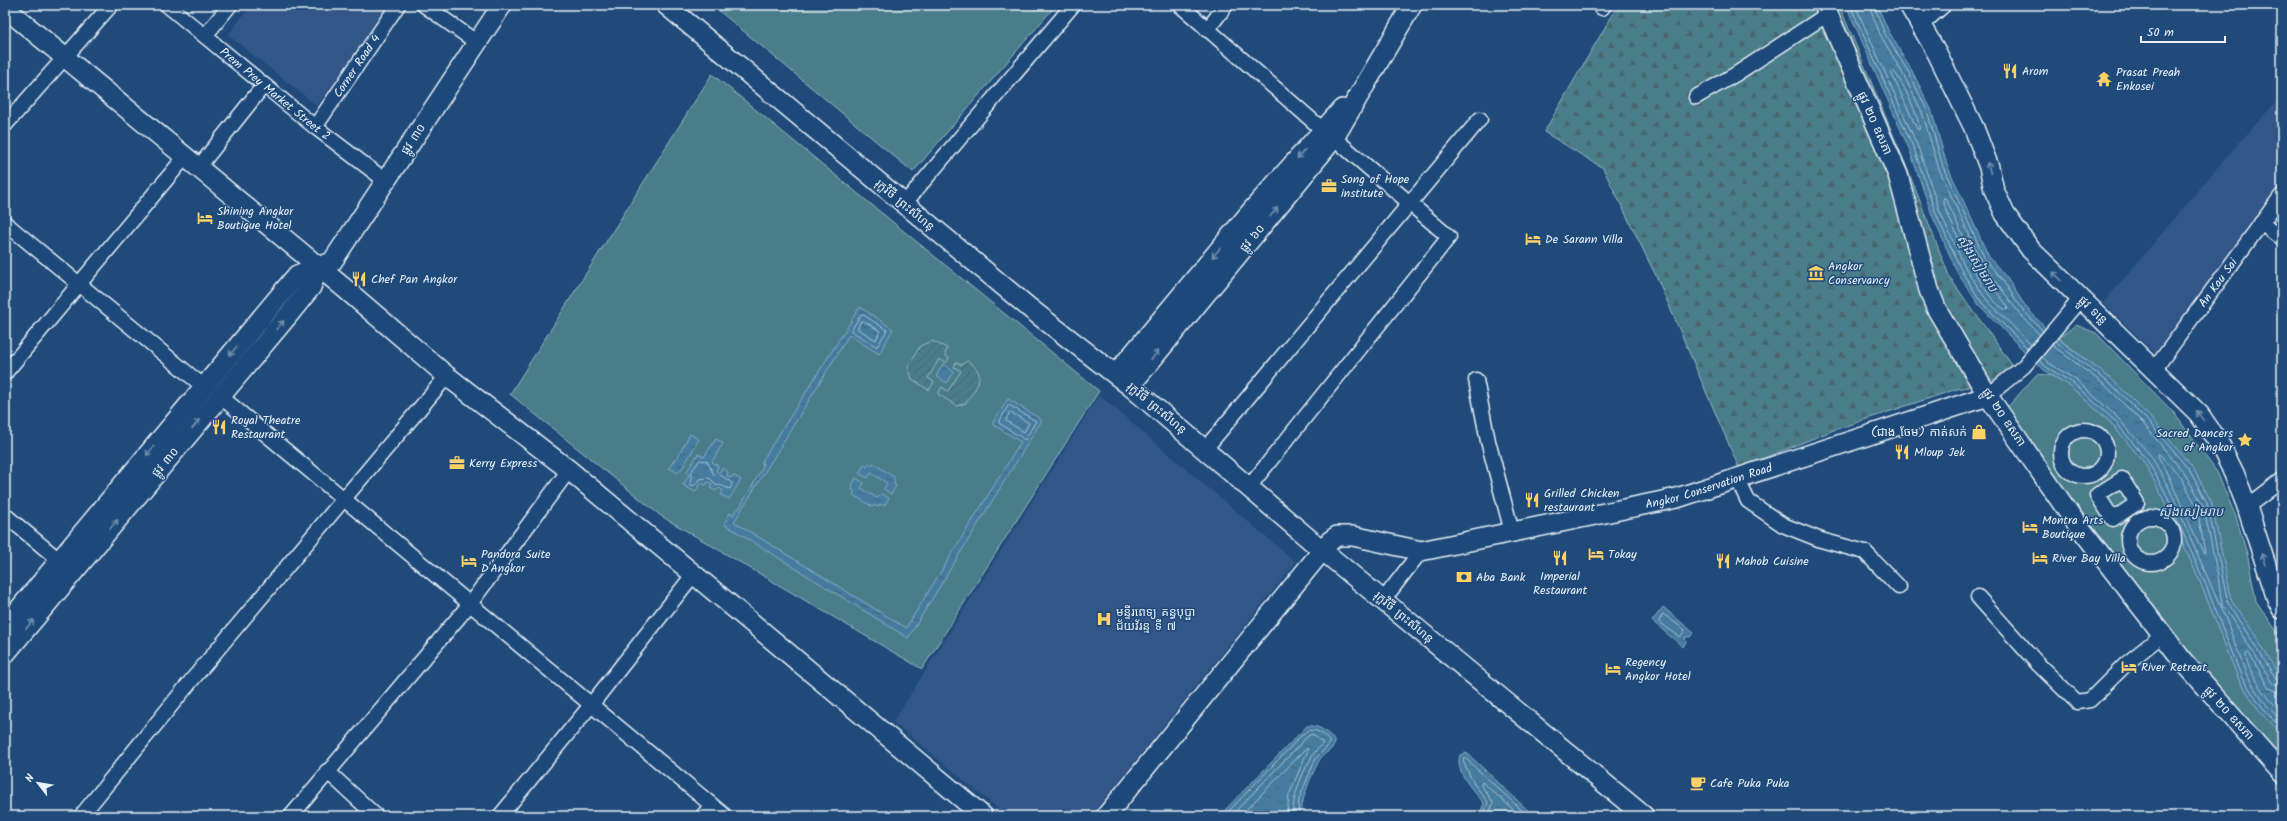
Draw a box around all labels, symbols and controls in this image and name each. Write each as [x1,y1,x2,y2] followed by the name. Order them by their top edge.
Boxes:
[2141,18,2225,44] scale bar
[2147,23,2174,42] text: 50 m
[329,30,386,102] street label: Corner Road 4
[215,43,334,146] street label: Prem Prey Market Street 2
[2001,62,2019,80] restaurant icon: Arom
[2022,62,2049,81] place label: Arom
[2116,63,2180,96] place label: Prasat Preah Enkosei
[2095,70,2113,88] temple icon: Prasat Preah Enkosei
[1852,88,1897,158] street label: ផ្លូវ ២០ ឧសភា
[396,120,431,159] street label: ផ្លូវ ៣០
[1296,149,1305,160] one-way arrow
[1984,162,1992,175] one-way arrow
[1341,170,1410,203] place label: Song of Hope institute
[871,175,939,236] street label: រុក្ខវិថី ព្រះសីហនុ
[1320,177,1338,195] office icon: Song of Hope institute
[217,202,294,235] place label: Shining Angkor Boutique Hotel
[1269,207,1278,218] one-way arrow
[196,209,214,227] hotel icon: Shining Angkor Boutique Hotel
[1235,220,1270,257] street label: ផ្លូវ ៦០
[1524,230,1542,248] hotel icon: De Sarann Villa
[1545,230,1623,249] place label: De Sarann Villa
[1951,231,2004,298] water label: ស្ទឹងសៀមរាប
[1212,248,1221,259] one-way arrow
[2194,254,2243,312] street label: An Kau Sai
[1828,257,1890,290] place label: Angkor Conservancy
[1807,264,1825,282] museum icon: Angkor Conservancy
[350,270,368,288] restaurant icon: Chef Pan Angkor
[371,270,458,289] place label: Chef Pan Angkor
[2052,271,2062,280] one-way arrow
[2073,292,2112,330] street label: ផ្លូវ ទន្លេ
[275,320,284,330] one-way arrow
[228,346,237,356] one-way arrow
[1150,350,1159,361] one-way arrow
[1123,378,1191,439] street label: រុក្ខវិថី ព្រះសីហនុ
[1976,384,2030,451] street label: ផ្លូវ ២០ ឧសភា
[231,411,301,444] place label: Royal Theatre Restaurant
[2195,411,2204,422] one-way arrow
[210,418,228,436] restaurant icon: Royal Theatre Restaurant
[192,419,201,430] one-way arrow
[1871,423,1967,442] place label: (ជាង ចែម) កាត់សក់
[1970,423,1988,441] shop icon: (ជាង ចែម) កាត់សក់
[2156,424,2234,457] place label: Sacred Dancers of Angkor
[2236,431,2254,449] place icon: Sacred Dancers of Angkor
[147,443,184,482] street label: ផ្លូវ ៣០
[1893,443,1911,461] restaurant icon: Mloup Jek
[1914,443,1965,462] place label: Mloup Jek
[145,446,154,456] one-way arrow
[448,454,466,472] office icon: Kerry Express
[469,454,537,473] place label: Kerry Express
[1644,458,1776,514] street label: Angkor Conservation Road
[1544,484,1619,517] place label: Grilled Chicken restaurant
[1523,491,1541,509] restaurant icon: Grilled Chicken restaurant
[2159,502,2225,523] water label: ស្ទឹងសៀមរាប
[2042,511,2103,544] place label: Montra Arts Boutique
[2021,518,2039,536] hotel icon: Montra Arts Boutique
[109,519,118,530] one-way arrow
[481,545,551,578] place label: Pandora Suite D'Angkor
[1587,545,1605,563] hotel icon: Tokay
[1608,545,1637,564] place label: Tokay
[1551,549,1569,567] restaurant icon: Imperial Restaurant
[2031,549,2049,567] hotel icon: River Bay Villa
[2052,549,2126,568] place label: River Bay Villa
[460,552,478,570] hotel icon: Pandora Suite D'Angkor
[1714,552,1732,570] restaurant icon: Mahob Cuisine
[1735,552,1809,571] place label: Mahob Cuisine
[2260,553,2267,566] one-way arrow
[1533,567,1587,600] place label: Imperial Restaurant
[1455,568,1473,586] bank icon: Aba Bank
[1476,568,1526,587] place label: Aba Bank
[1370,587,1438,648] street label: រុក្ខវិថី ព្រះសីហនុ
[1116,603,1195,636] place label: មន្ទីរពេទ្យ គន្ធបុប្ផា ជ័យវ័រន្ម ទី ៧
[1095,610,1113,628] hospital icon: មន្ទីរពេទ្យ គន្ធបុប្ផា ជ័យវ័រន្ម ទី ៧
[26,619,35,629] one-way arrow
[1625,653,1691,686] place label: Regency Angkor Hotel
[2120,658,2138,676] hotel icon: River Retreat
[2141,658,2207,677] place label: River Retreat
[1604,660,1622,678] hotel icon: Regency Angkor Hotel
[2199,682,2258,745] street label: ផ្លូវ ២០ ឧសភា
[18,763,58,803] north arrow
[21,771,40,786] text: N
[1689,774,1707,792] cafe icon: Cafe Puka Puka
[1710,774,1790,793] place label: Cafe Puka Puka

